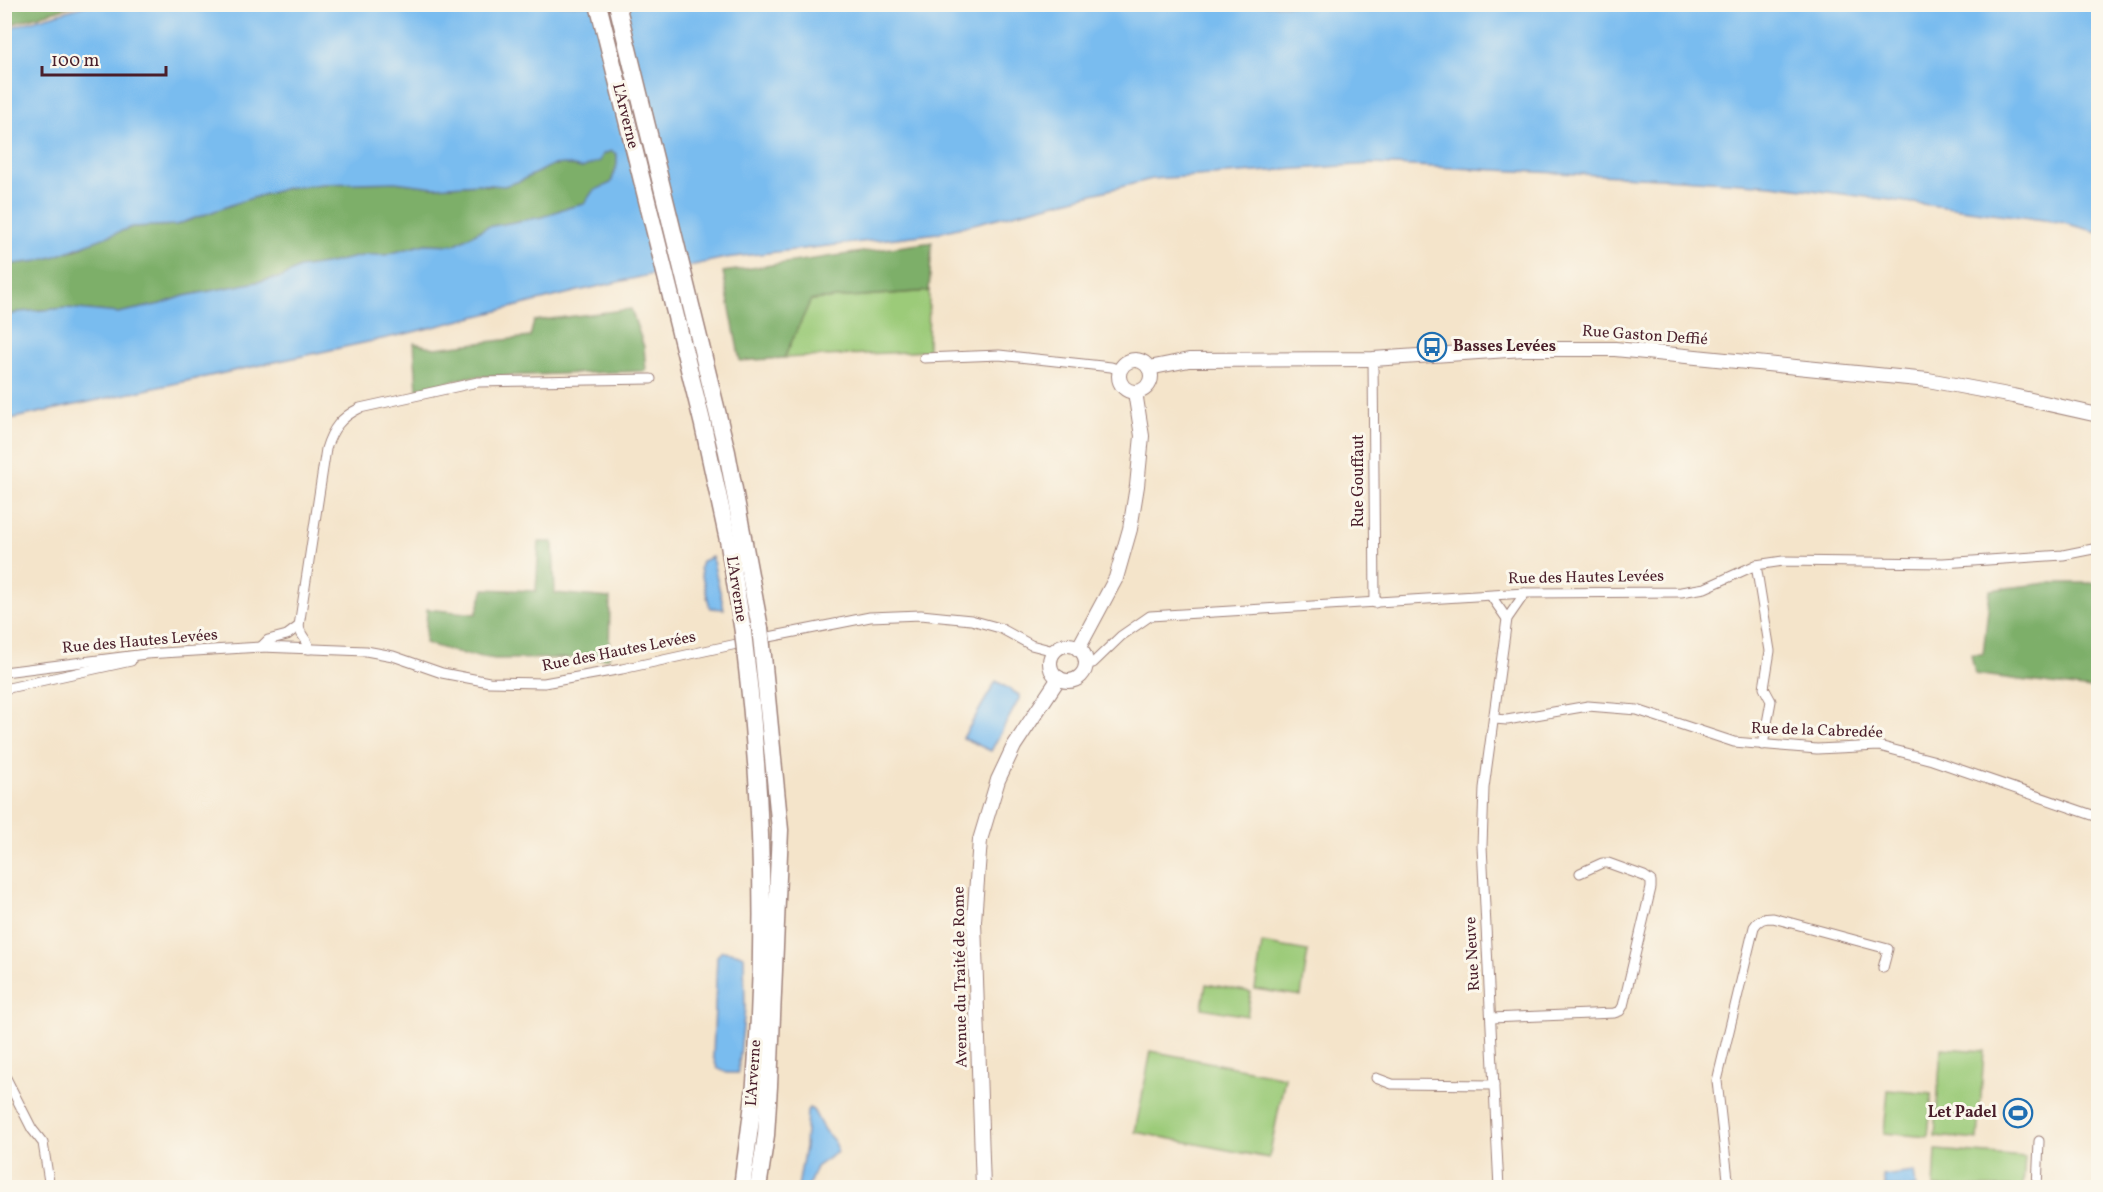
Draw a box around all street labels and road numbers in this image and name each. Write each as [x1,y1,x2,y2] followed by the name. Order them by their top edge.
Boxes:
[606,81,644,151] street label: L'Arverne
[1581,321,1709,351] street label: Rue Gaston Deffié
[1348,434,1370,528] street label: Rue Gouffaut
[720,554,752,624] street label: L'Arverne
[1508,566,1664,590] street label: Rue des Hautes Levées
[61,624,219,660] street label: Rue des Hautes Levées
[540,626,698,678] street label: Rue des Hautes Levées
[1751,718,1883,744] street label: Rue de la Cabredée
[948,886,974,1068] street label: Avenue du Traité de Rome
[1460,916,1486,992] street label: Rue Neuve
[741,1039,767,1107] street label: L'Arverne

